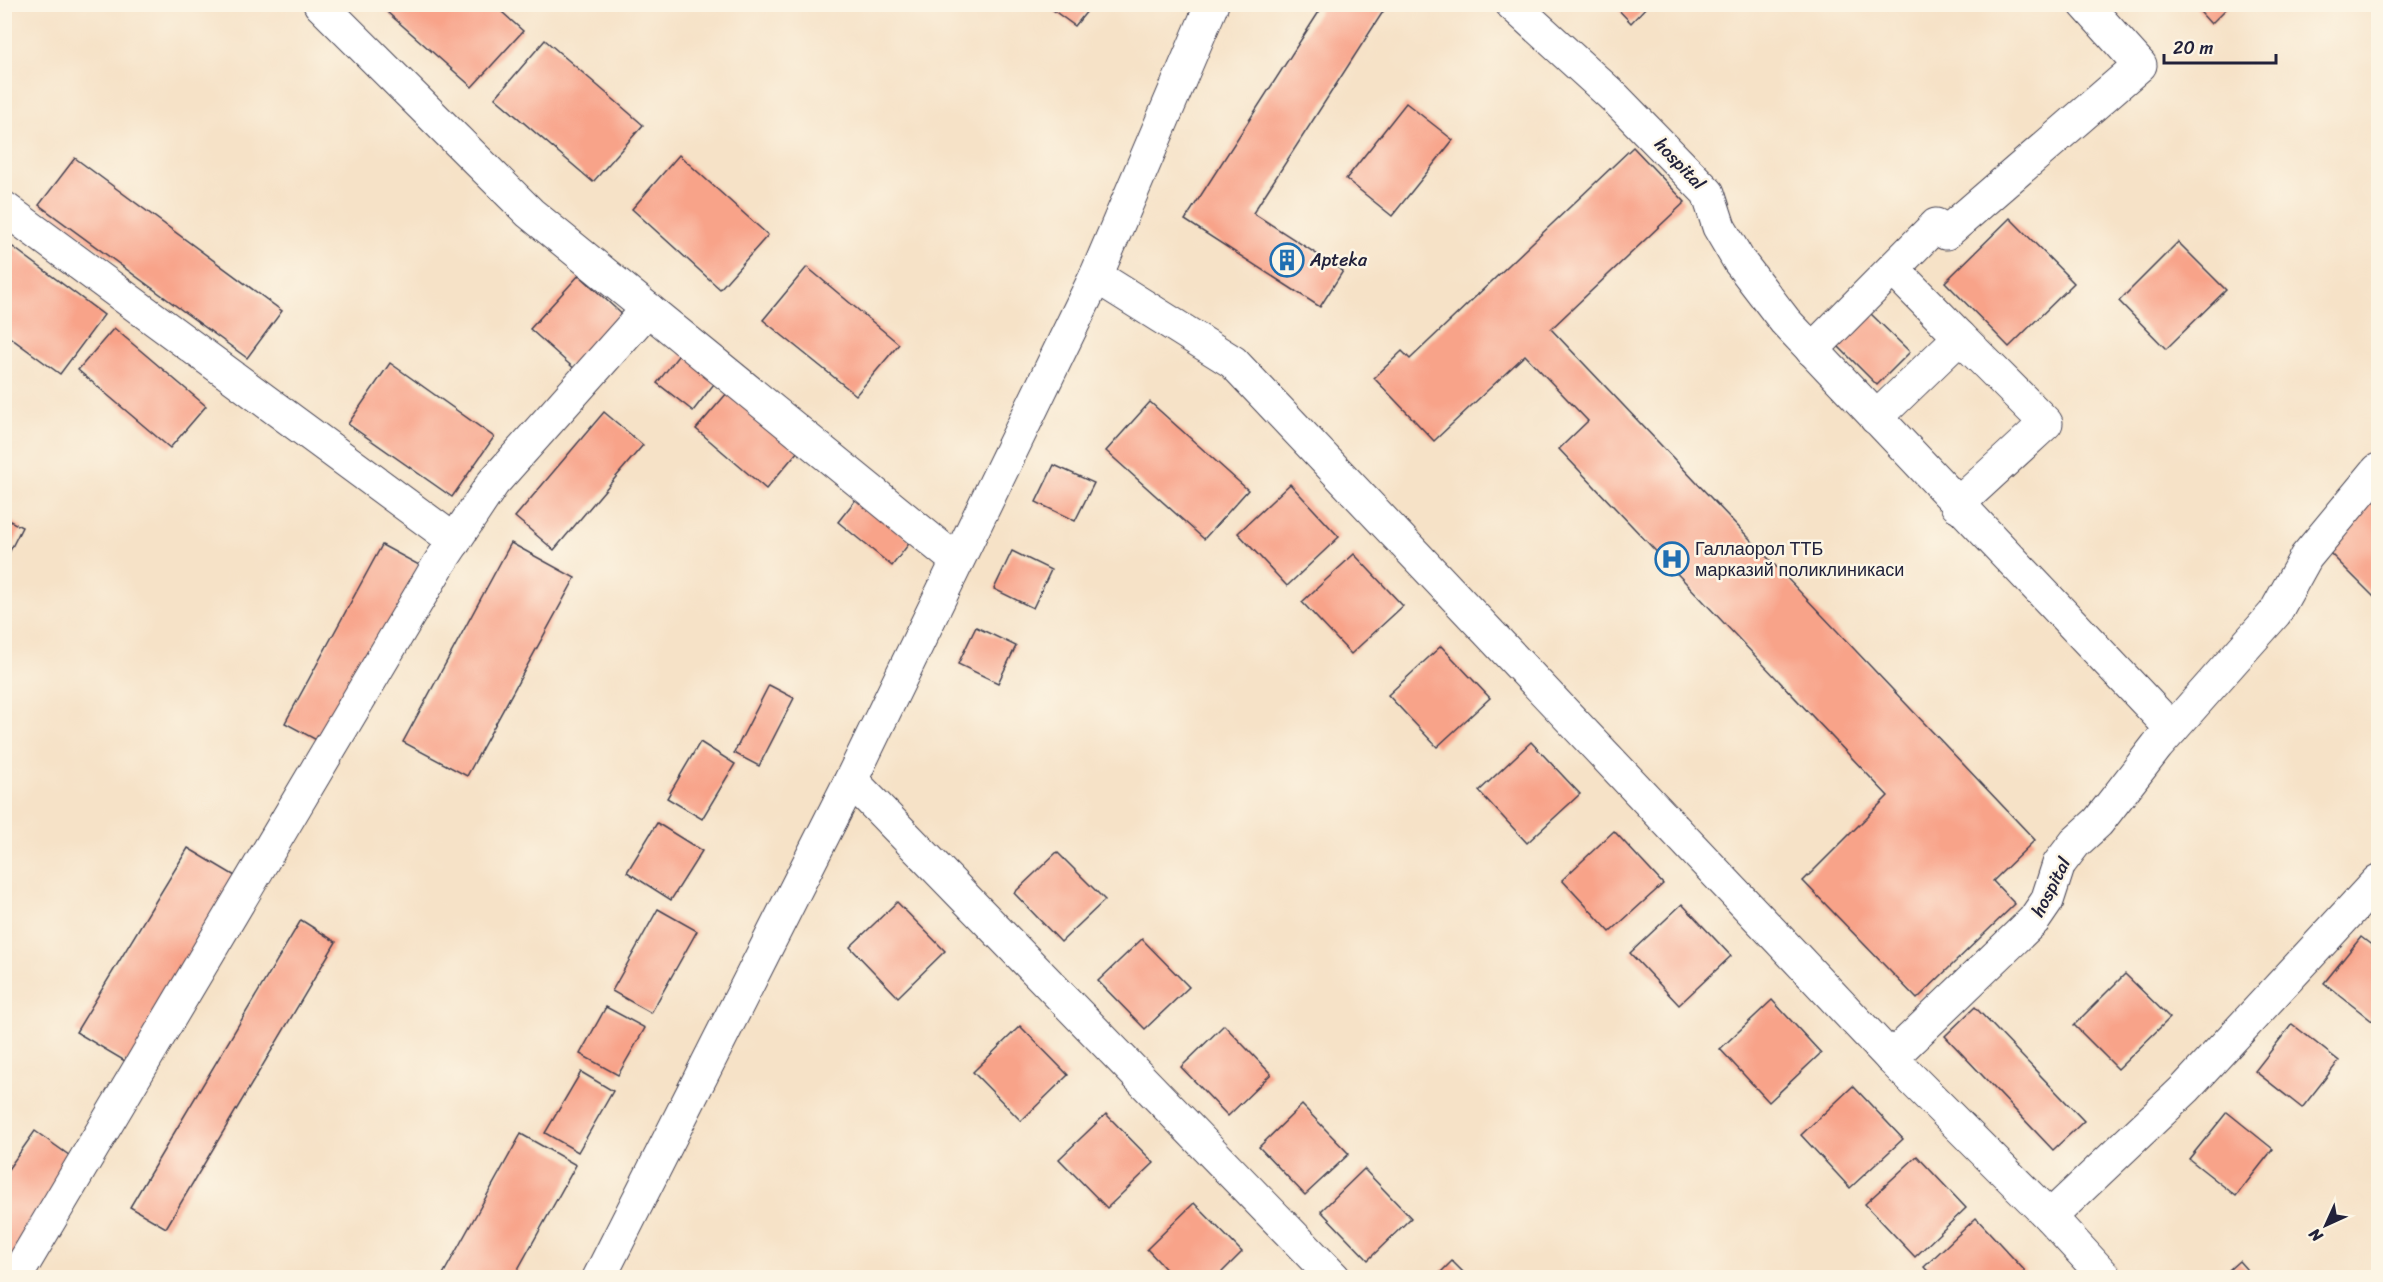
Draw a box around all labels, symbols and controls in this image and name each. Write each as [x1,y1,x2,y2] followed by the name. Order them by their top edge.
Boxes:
[2164,27,2276,65] scale bar
[2173,32,2213,64] text: 20 m
[1646,129,1714,199] street label: hospital
[1269,242,1305,278] building icon: Apteka
[1309,244,1368,276] place label: Apteka
[1695,533,1904,586] place label: Галлаорол ТТБ марказий поликлиникаси
[1654,541,1690,577] hospital icon: Галлаорол ТТБ марказий поликлиникаси
[2022,851,2080,923] street label: hospital
[2296,1195,2356,1255] north arrow
[2301,1220,2331,1250] text: N

